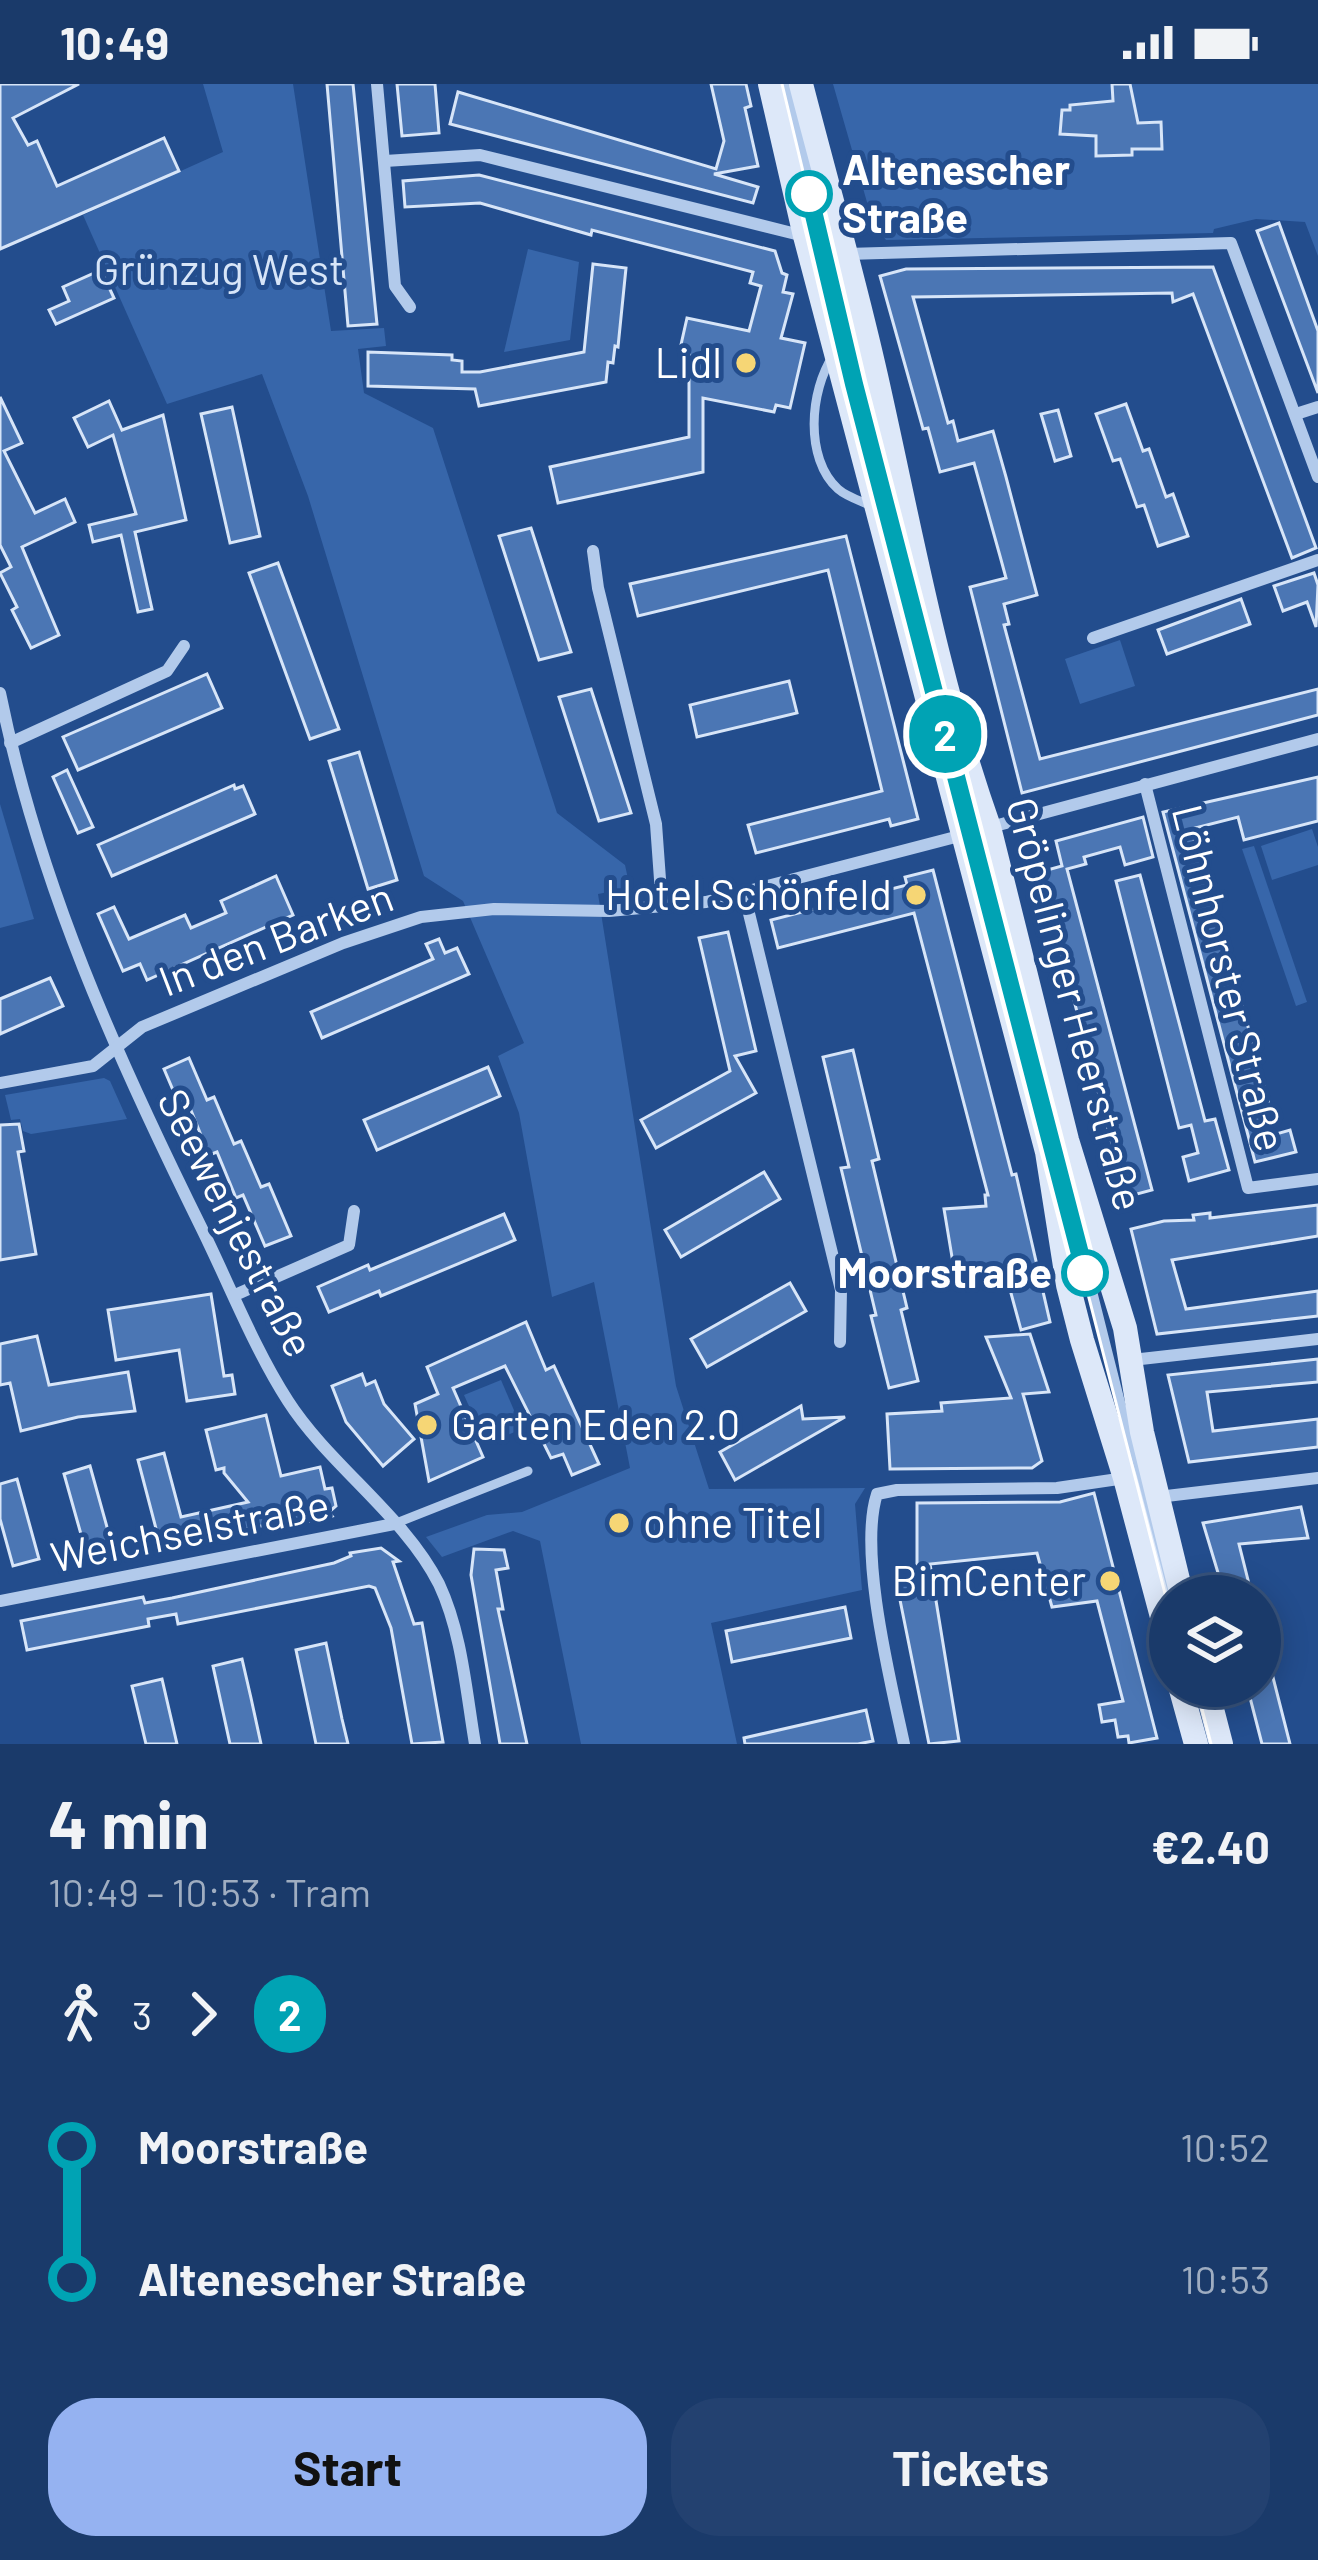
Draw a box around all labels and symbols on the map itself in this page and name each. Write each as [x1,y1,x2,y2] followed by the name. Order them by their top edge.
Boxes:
[842,143,1070,241] place label: Altenescher Straße
[787,172,831,216] marker: Altenescher Straße
[94,243,344,294] park label: Grünzug West
[655,336,722,386] place label: Lidl
[733,350,759,376] marker: Lidl
[906,695,984,773] line badge: 2
[997,792,1156,1216] street label: Gröpelinger Heerstraße
[1164,799,1298,1156] street label: Löhnhorster Straße
[605,868,892,918] place label: Hotel Schönfeld
[151,870,399,1005] street label: In den Barken
[903,882,929,908] marker: Hotel Schönfeld
[148,1080,327,1365] street label: Seewenjestraße
[837,1246,1052,1296] place label: Moorstraße
[1063,1251,1107,1295] marker: Moorstraße
[451,1398,740,1448] place label: Garten Eden 2.0
[414,1412,440,1438] marker: Garten Eden 2.0
[46,1478,333,1581] street label: Weichselstraße
[643,1496,822,1546] place label: ohne Titel
[606,1510,632,1536] marker: ohne Titel
[891,1554,1086,1604] place label: BimCenter
[1097,1568,1123,1594] marker: BimCenter

